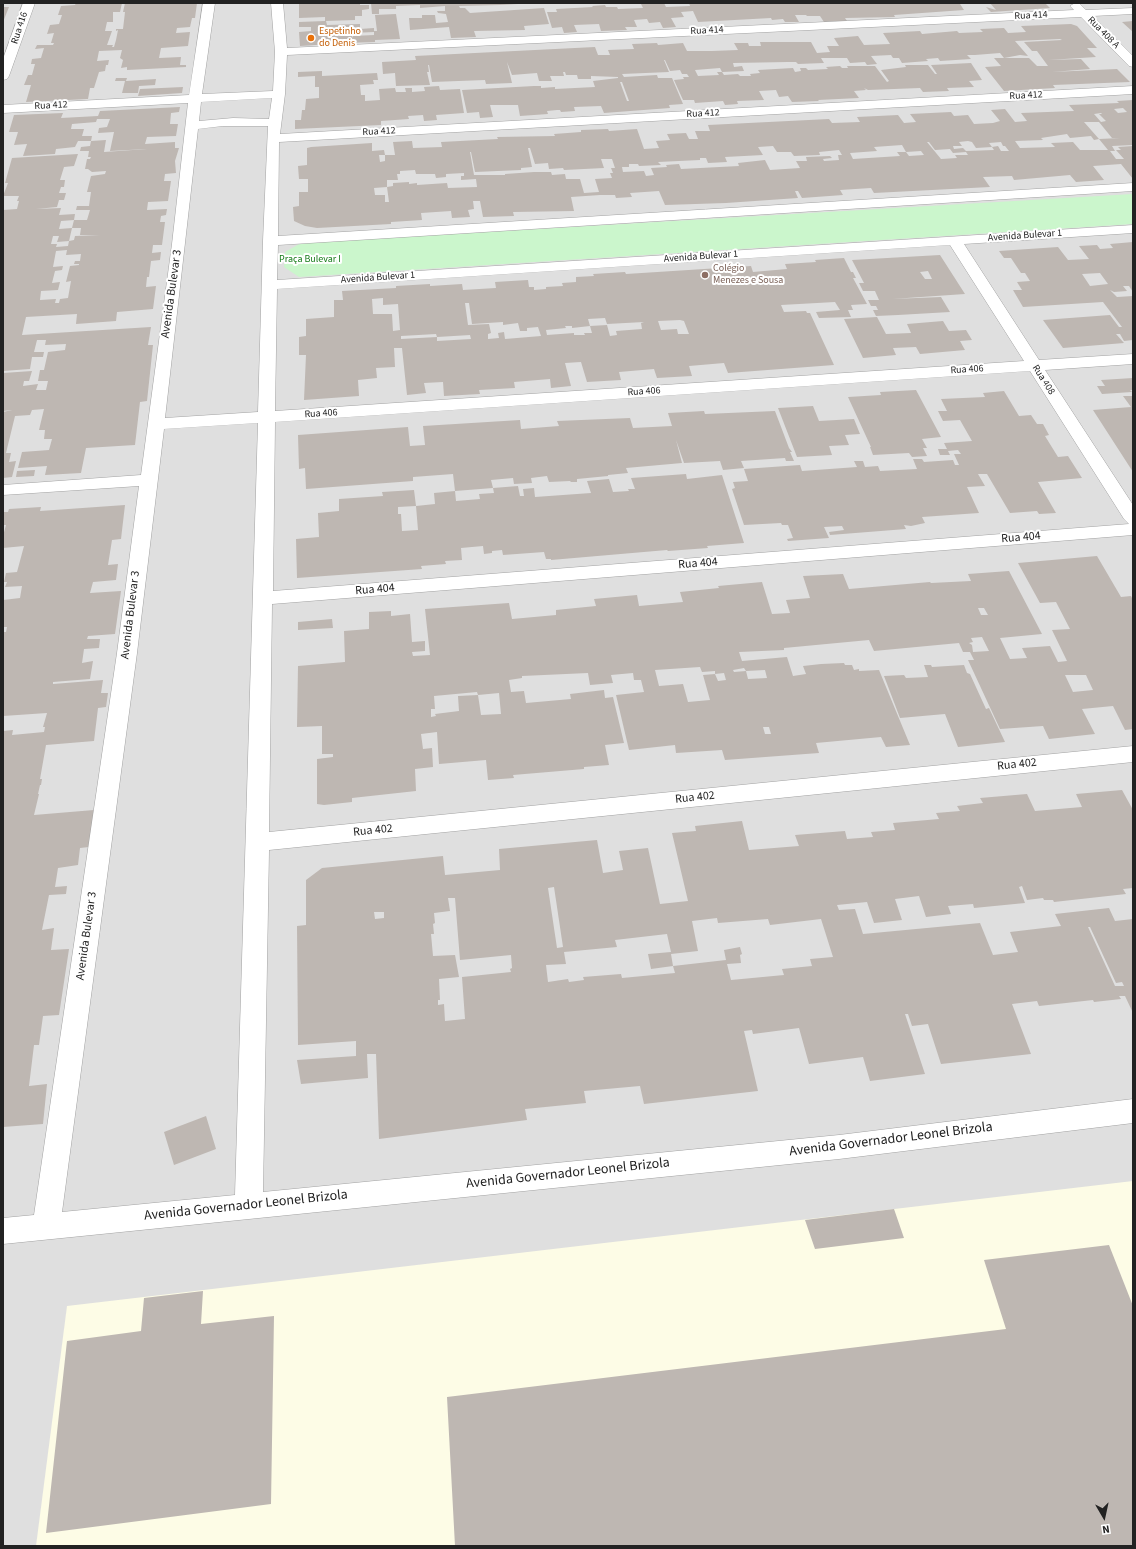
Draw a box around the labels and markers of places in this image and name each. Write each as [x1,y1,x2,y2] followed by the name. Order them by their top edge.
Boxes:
[319,26,361,50] place label: Espetinho do Denis
[306,33,316,43] marker: Espetinho do Denis
[713,263,783,286] place label: Colégio Menezes e Sousa
[700,270,710,280] marker: Colégio Menezes e Sousa

